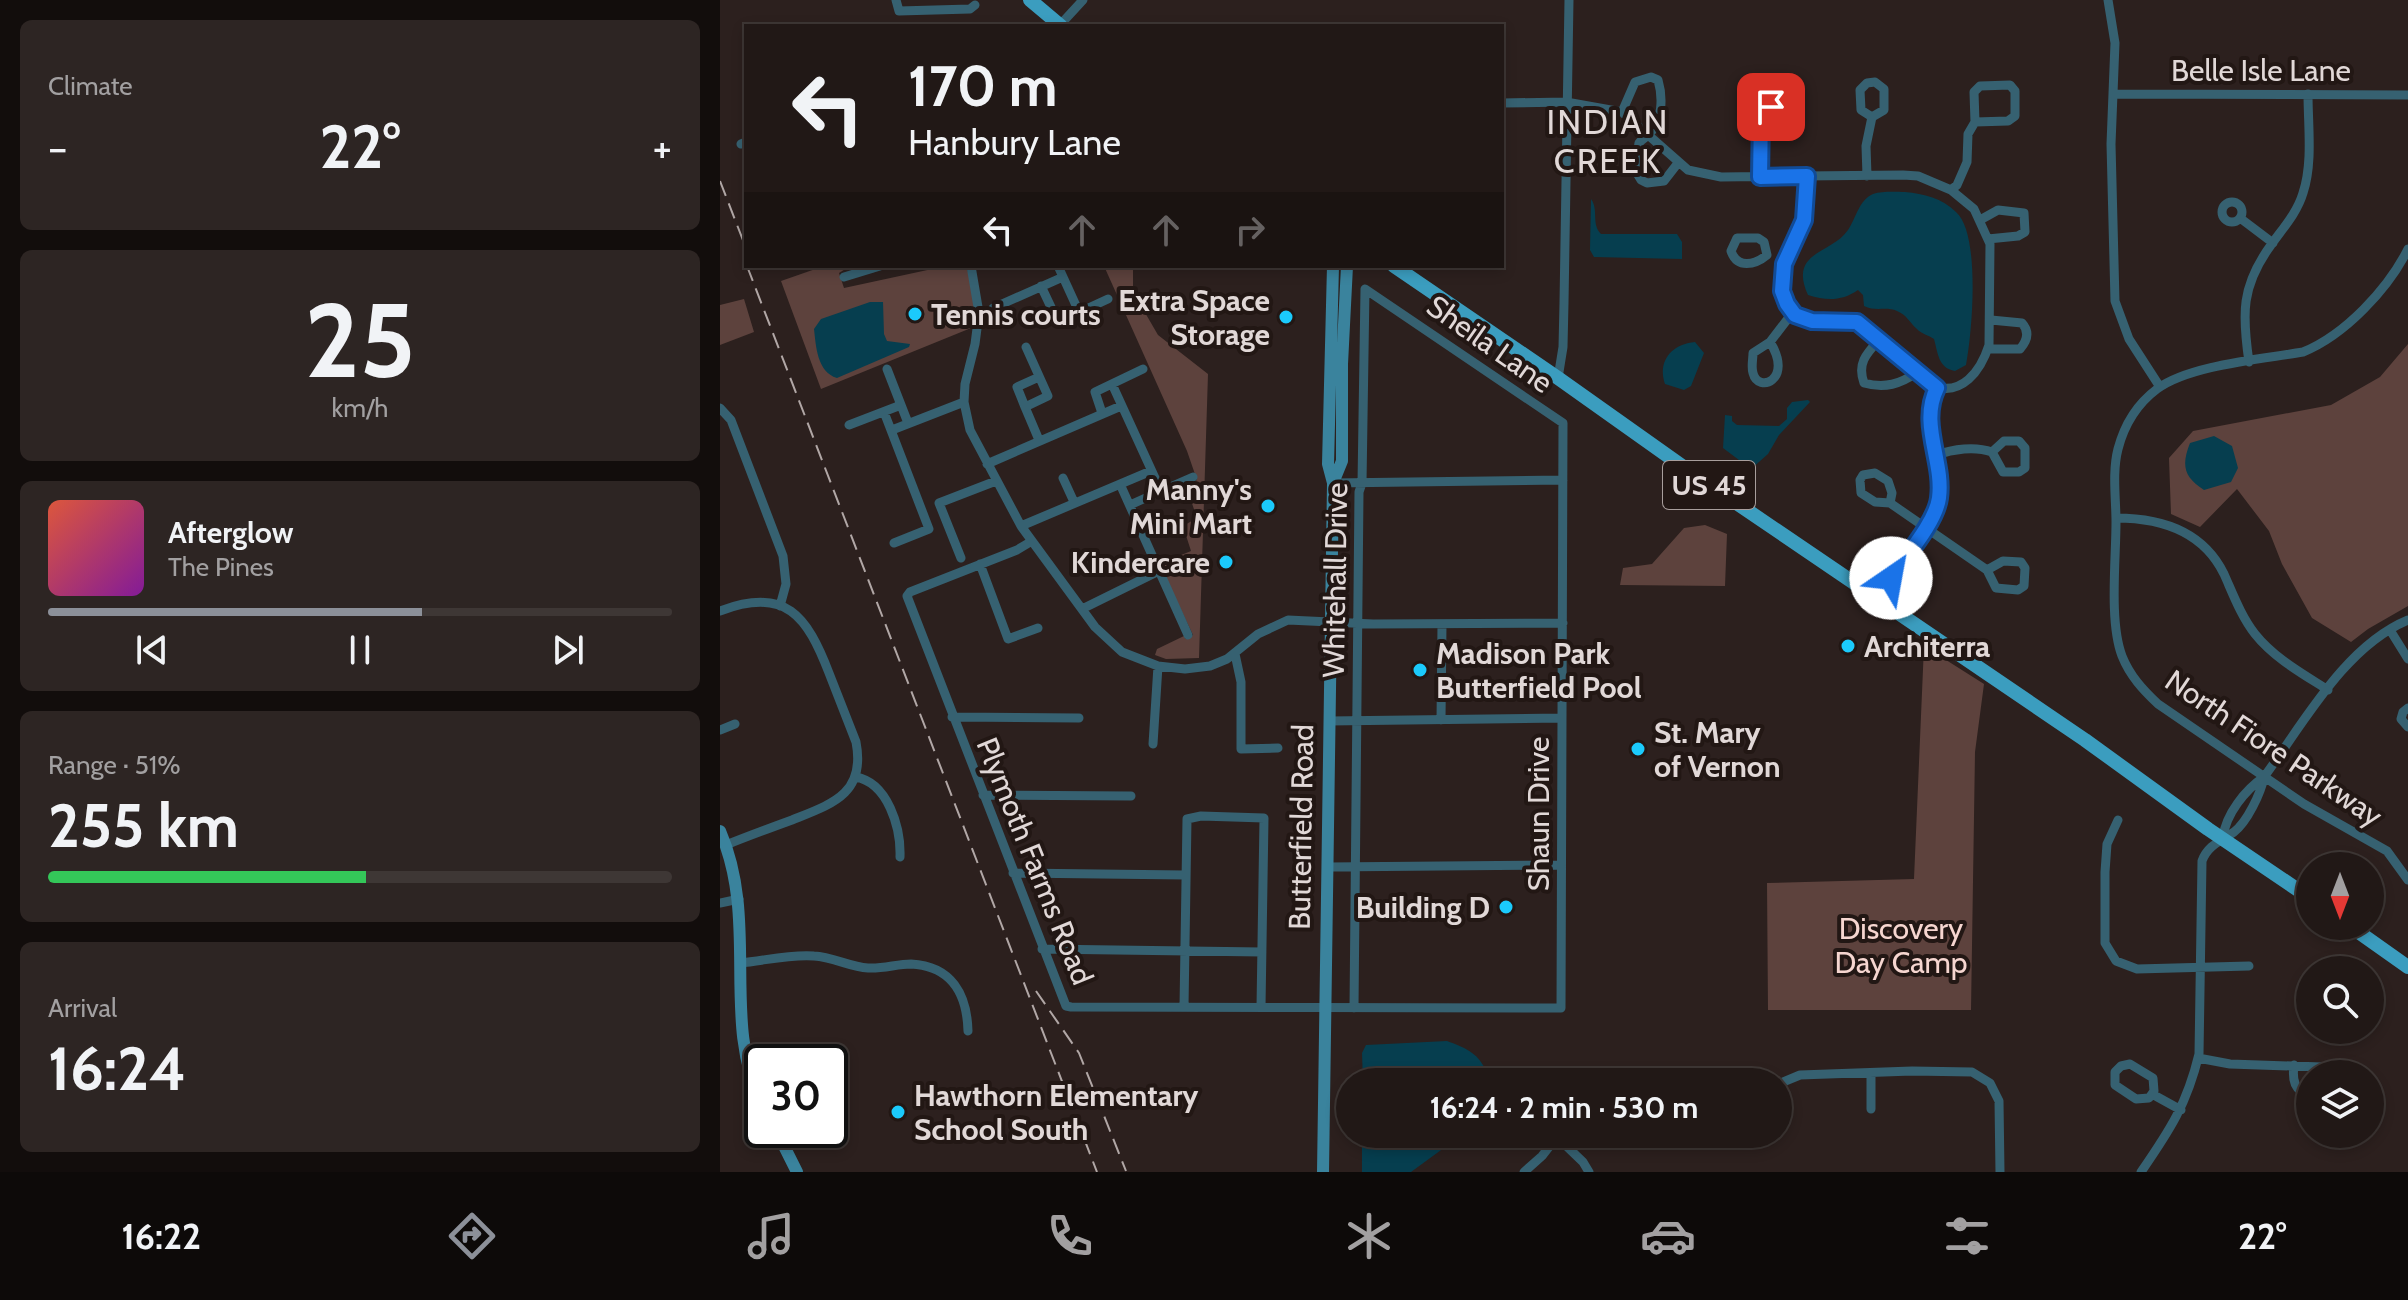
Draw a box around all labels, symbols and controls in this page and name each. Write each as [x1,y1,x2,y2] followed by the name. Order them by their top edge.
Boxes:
[908,52,1058,120] text: 170 m
[2171,52,2351,89] street label: Belle Isle Lane
[776,56,880,160] icon: left
[48,70,133,102] text: Climate
[1737,73,1805,141] pin
[1749,85,1793,129] icon: arrive
[1547,101,1669,182] district label: INDIAN CREEK
[320,110,400,183] text: 22°
[908,120,1121,164] text: Hanbury Lane
[48,121,67,174] text: −
[653,121,672,174] text: +
[976,208,1020,252] icon: left
[1060,208,1104,252] icon: ahead
[1144,208,1188,252] icon: ahead
[1228,208,1272,252] icon: right
[305,277,415,403] text: 25
[1118,282,1270,353] place label: Extra Space Storage
[1420,287,1560,401] street label: Sheila Lane
[931,296,1101,333] place label: Tennis courts
[906,305,924,323] marker: Tennis courts
[1277,308,1295,326] marker: Extra Space Storage
[332,392,388,424] text: km/h
[1663,461,1755,509] road number: US 45
[1130,471,1252,542] place label: Manny's Mini Mart
[1315,482,1355,678] street label: Whitehall Drive
[1259,497,1277,515] marker: Manny's Mini Mart
[168,514,294,551] text: Afterglow
[1849,536,1933,620] position arrow
[1071,544,1210,581] place label: Kindercare
[168,551,274,583] text: The Pines
[1217,553,1235,571] marker: Kindercare
[130,628,174,672] icon: previous
[338,628,382,672] icon: pause
[546,628,590,672] icon: next
[1864,628,1990,665] place label: Architerra
[1436,635,1642,706] place label: Madison Park Butterfield Pool
[1839,637,1857,655] marker: Architerra
[1411,661,1429,679] marker: Madison Park Butterfield Pool
[2158,662,2390,834] street label: North Fiore Parkway
[1654,714,1780,785] place label: St. Mary of Vernon
[1281,724,1321,930] street label: Butterfield Road
[969,732,1101,990] street label: Plymoth Farms Road
[1520,737,1557,891] street label: Shaun Drive
[1629,740,1647,758] marker: St. Mary of Vernon
[48,749,181,781] text: Range · 51%
[48,789,239,862] text: 255 km
[2296,852,2384,940] north arrow
[2296,852,2384,1148] map controls
[1356,889,1490,926] place label: Building D
[1497,898,1515,916] marker: Building D
[1834,910,1968,981] park label: Discovery Day Camp
[2296,956,2384,1044] button: search
[48,992,117,1024] text: Arrival
[48,1032,186,1105] text: 16:24
[744,1044,848,1148] speed limit sign: 30
[2296,1060,2384,1148] button: layers
[914,1077,1199,1148] place label: Hawthorn Elementary School South
[1430,1089,1698,1126] text: 16:24 · 2 min · 530 m
[889,1103,907,1121] marker: Hawthorn Elementary School South
[444,1208,500,1264] icon: directions
[743,1208,799,1264] icon: music
[1042,1208,1098,1264] icon: phone
[1341,1208,1397,1264] icon: climate
[1640,1208,1696,1264] icon: car
[1939,1208,1995,1264] icon: filters
[121,1214,201,1258] text: 16:22
[2238,1214,2286,1258] text: 22°

